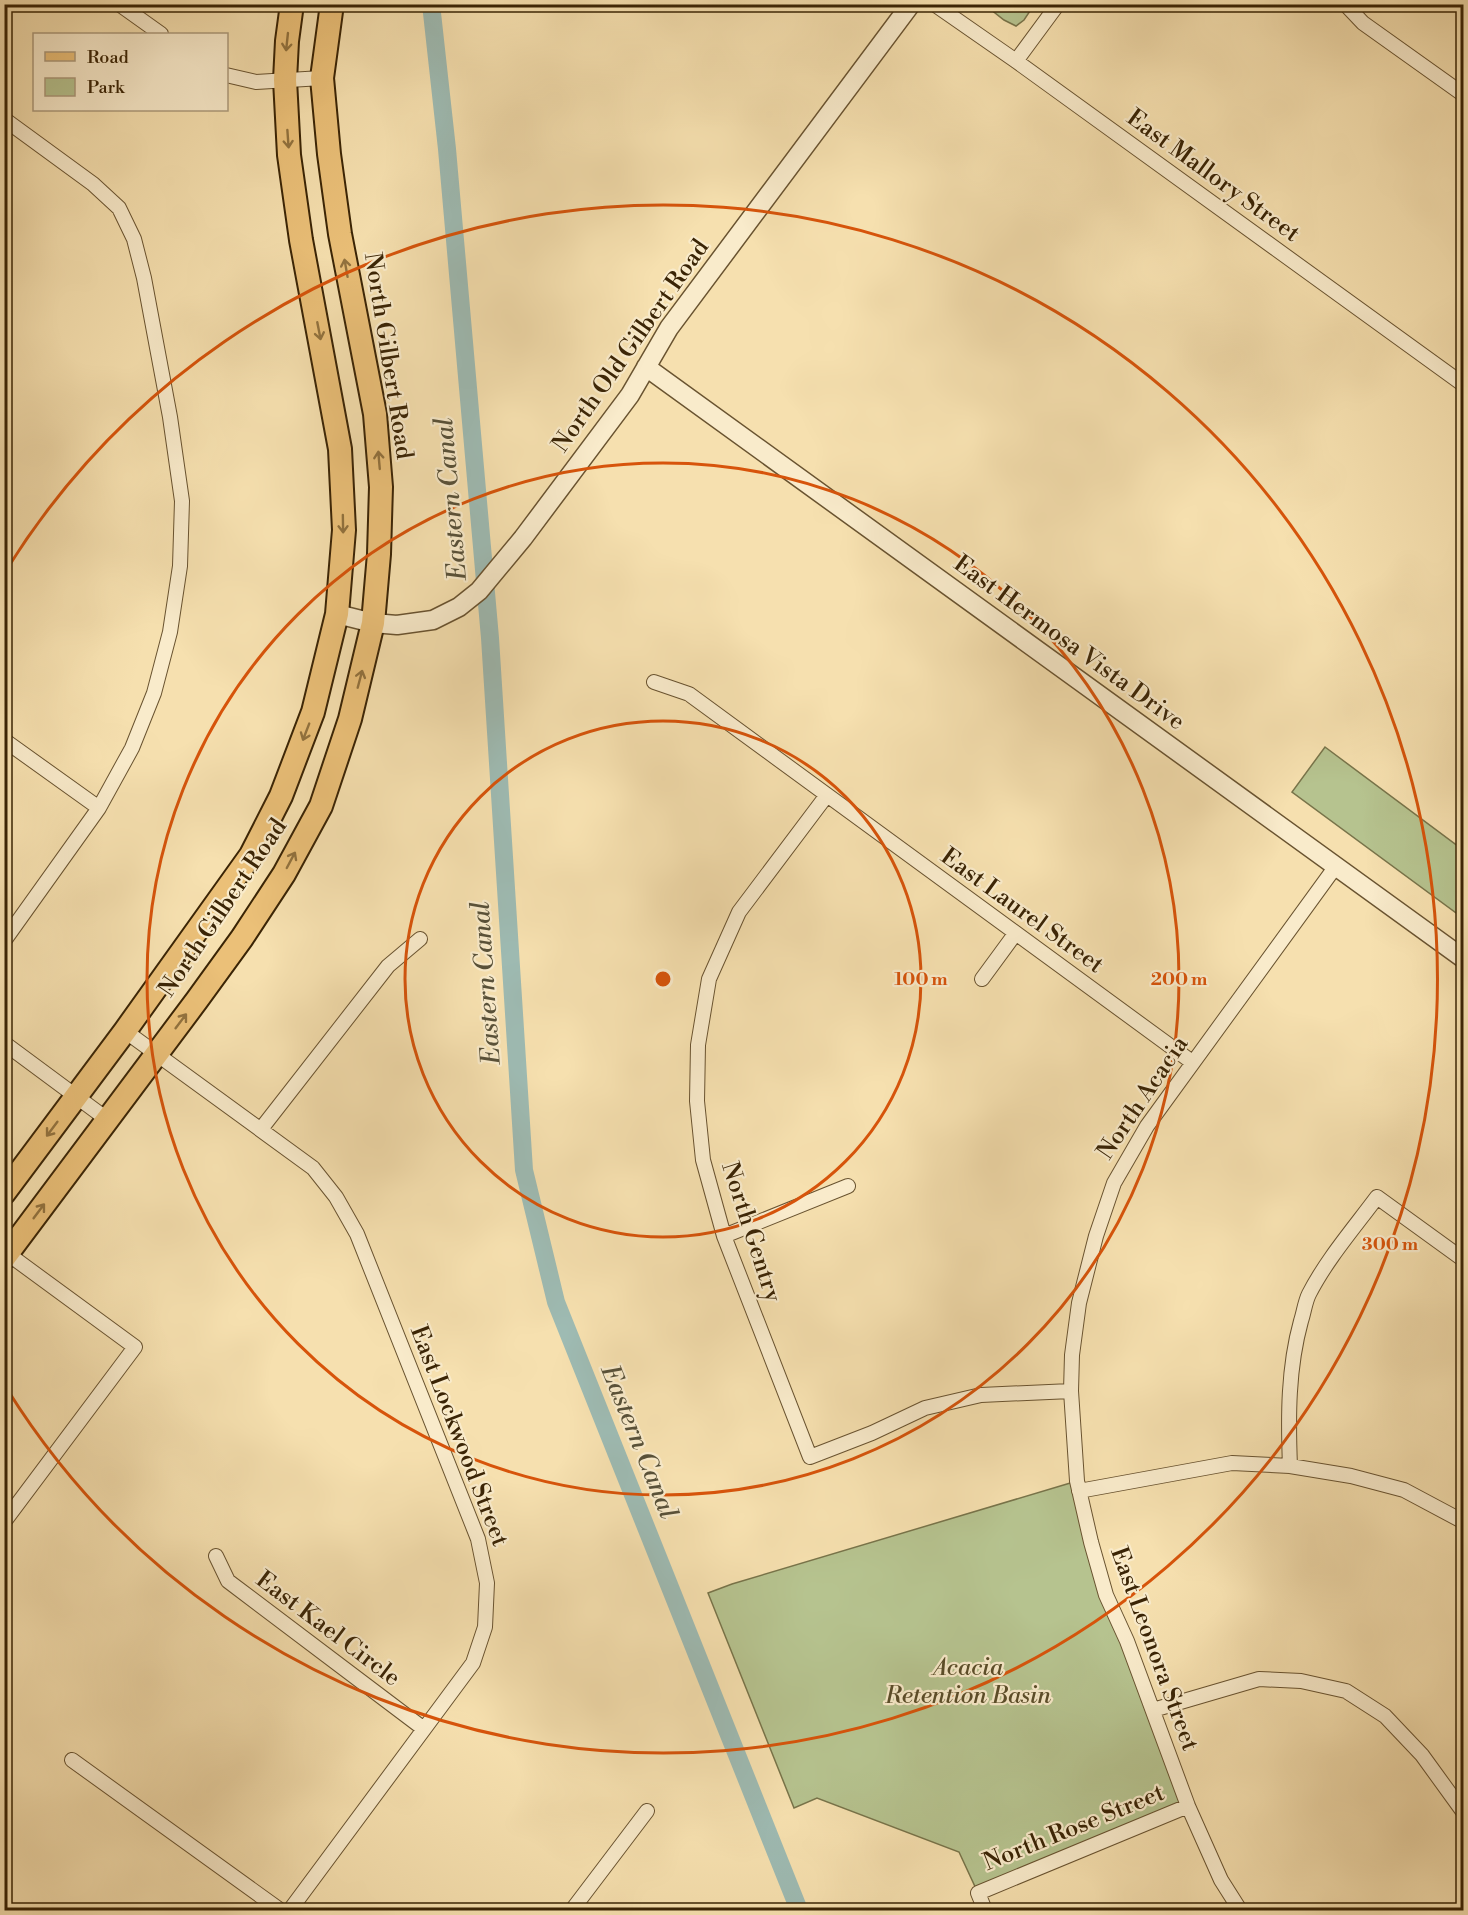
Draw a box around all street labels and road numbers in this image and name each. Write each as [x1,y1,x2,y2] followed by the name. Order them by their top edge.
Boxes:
[1120,103,1306,249] street label: East Mallory Street
[546,233,716,458] street label: North Old Gilbert Road
[357,251,419,462] street label: North Gilbert Road
[947,549,1191,737] street label: East Hermosa Vista Drive
[152,813,294,1003] street label: North Gilbert Road
[935,842,1110,980] street label: East Laurel Street
[1091,1030,1196,1165] street label: North Acacia
[714,1158,788,1306] street label: North Gentry
[403,1321,515,1551] street label: East Lockwood Street
[1103,1543,1205,1755] street label: East Leonora Street
[250,1565,406,1693] street label: East Kael Circle
[979,1778,1169,1878] street label: North Rose Street

